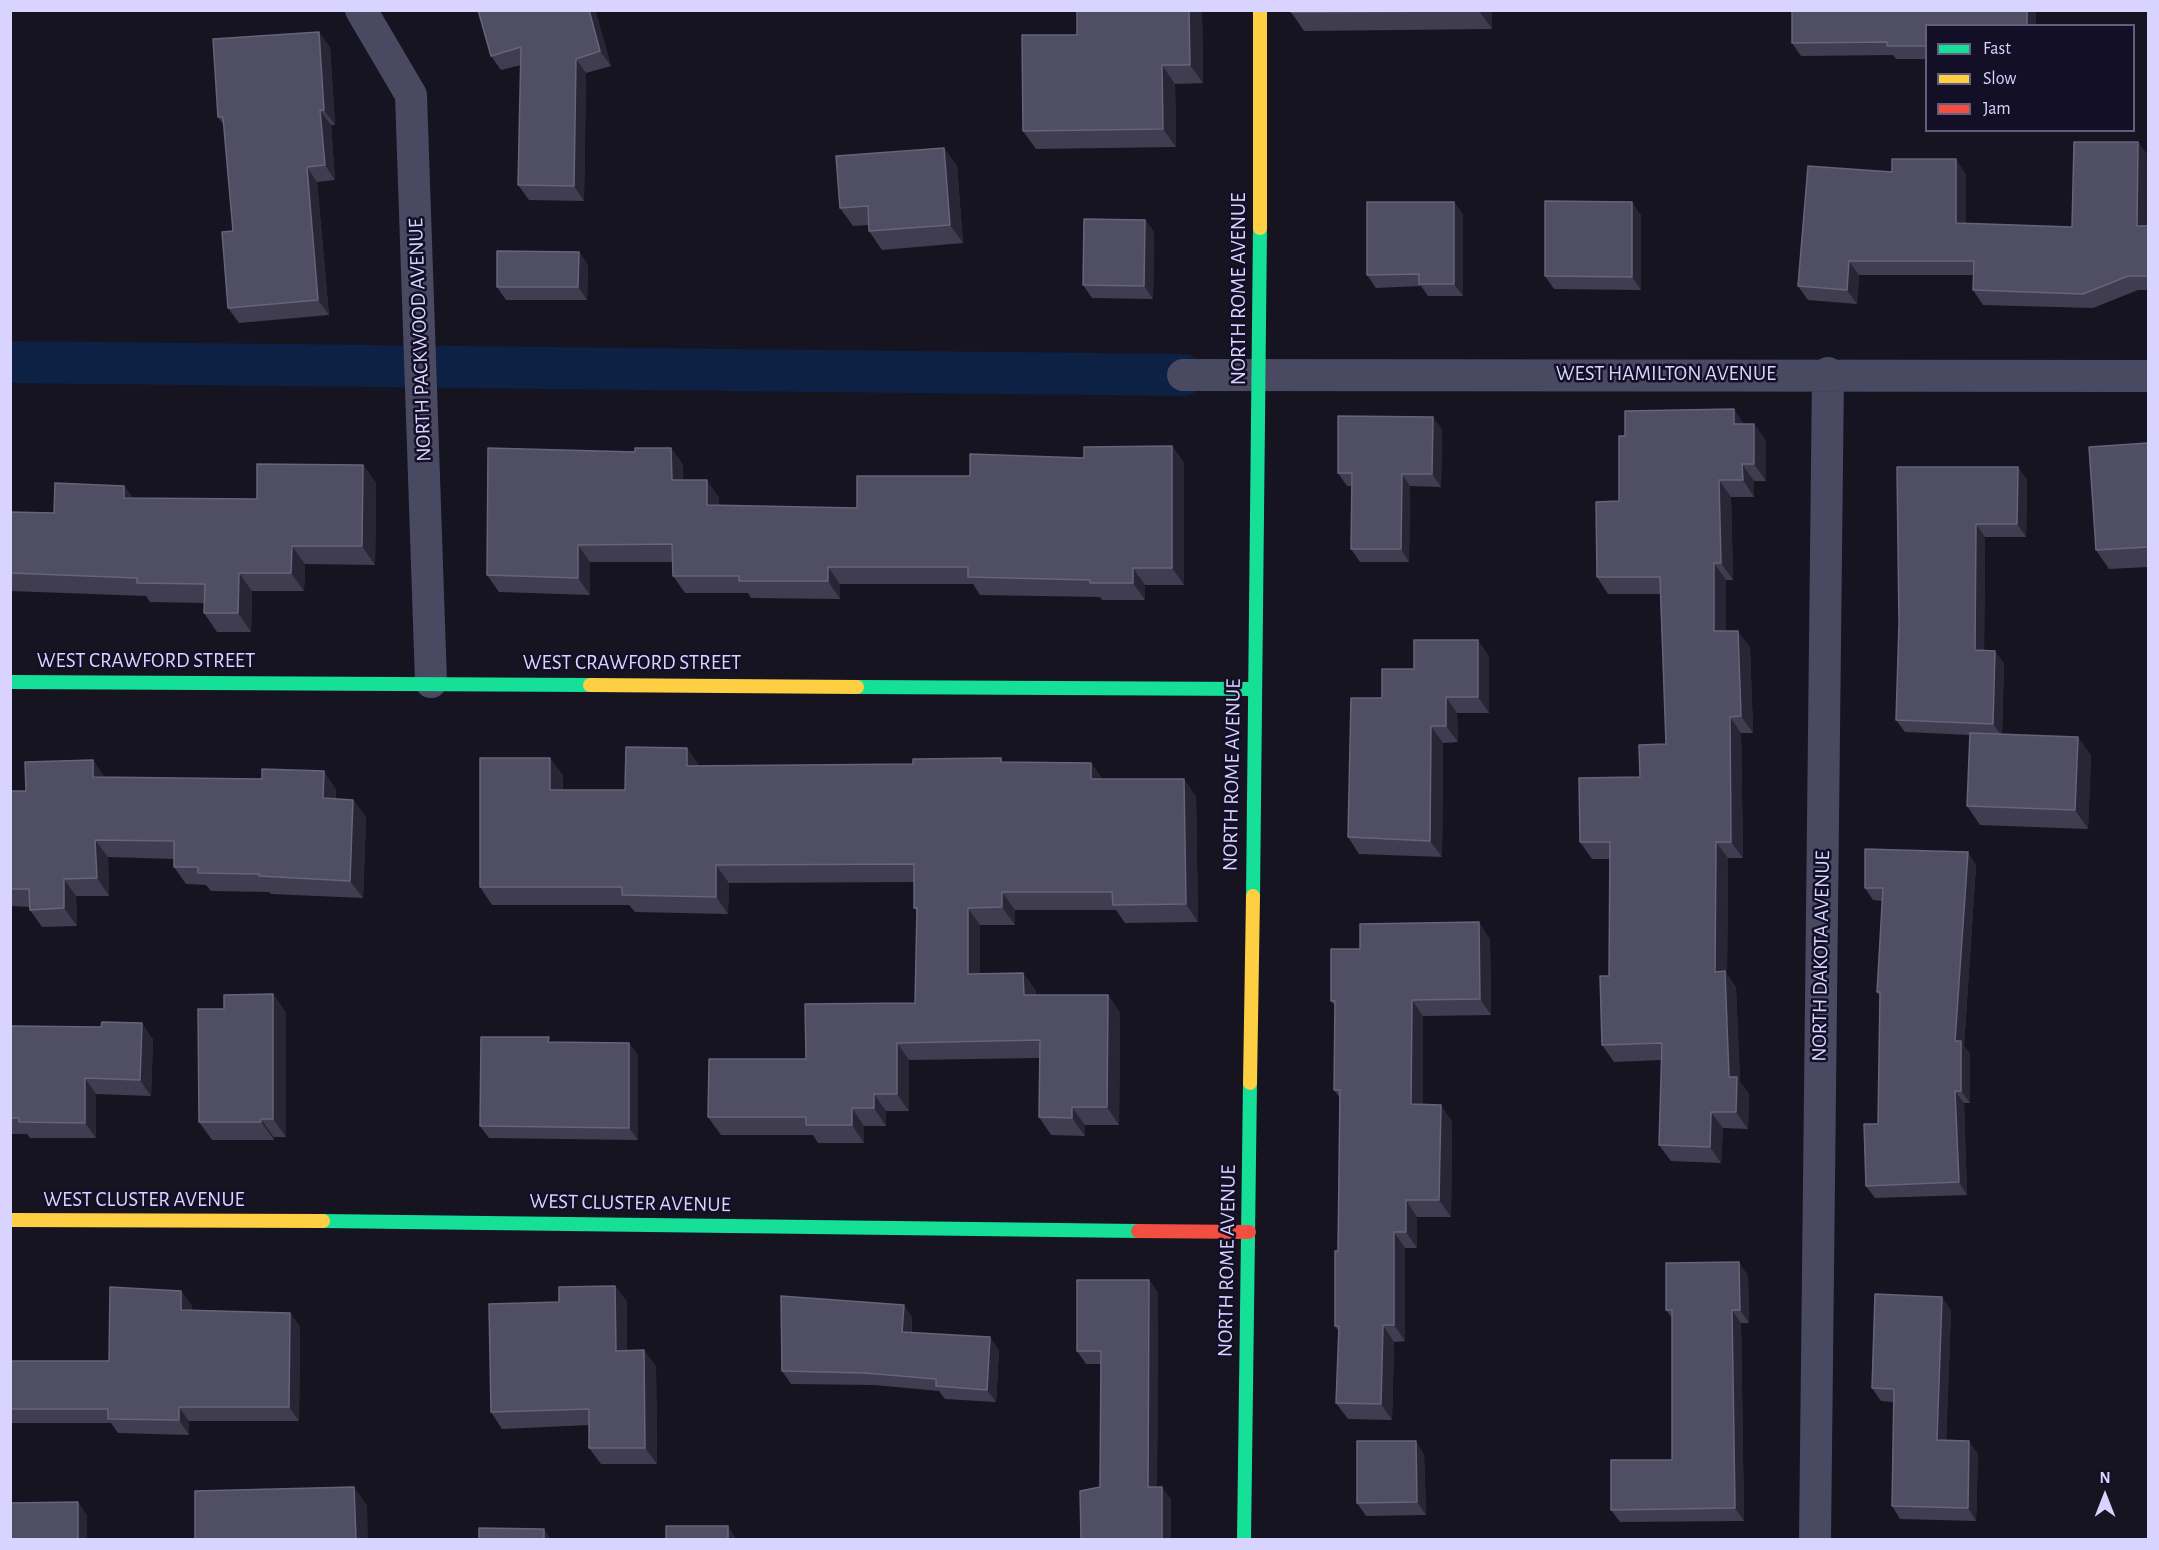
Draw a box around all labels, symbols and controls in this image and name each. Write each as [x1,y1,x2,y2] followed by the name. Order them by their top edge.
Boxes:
[1925,24,2135,132] legend
[1983,40,2011,58] text: Fast
[1983,70,2016,88] text: Slow
[1983,100,2011,118] text: Jam
[1226,193,1252,385] street label: NORTH ROME AVENUE
[403,218,437,462] street label: NORTH PACKWOOD AVENUE
[1556,361,1776,387] street label: WEST HAMILTON AVENUE
[37,648,255,674] street label: WEST CRAWFORD STREET
[523,650,741,676] street label: WEST CRAWFORD STREET
[1218,679,1246,871] street label: NORTH ROME AVENUE
[1807,850,1835,1062] street label: NORTH DAKOTA AVENUE
[1213,1165,1241,1357] street label: NORTH ROME AVENUE
[43,1187,245,1213] street label: WEST CLUSTER AVENUE
[529,1189,731,1217] street label: WEST CLUSTER AVENUE
[2075,1466,2135,1526] north arrow
[2099,1470,2111,1486] text: N

